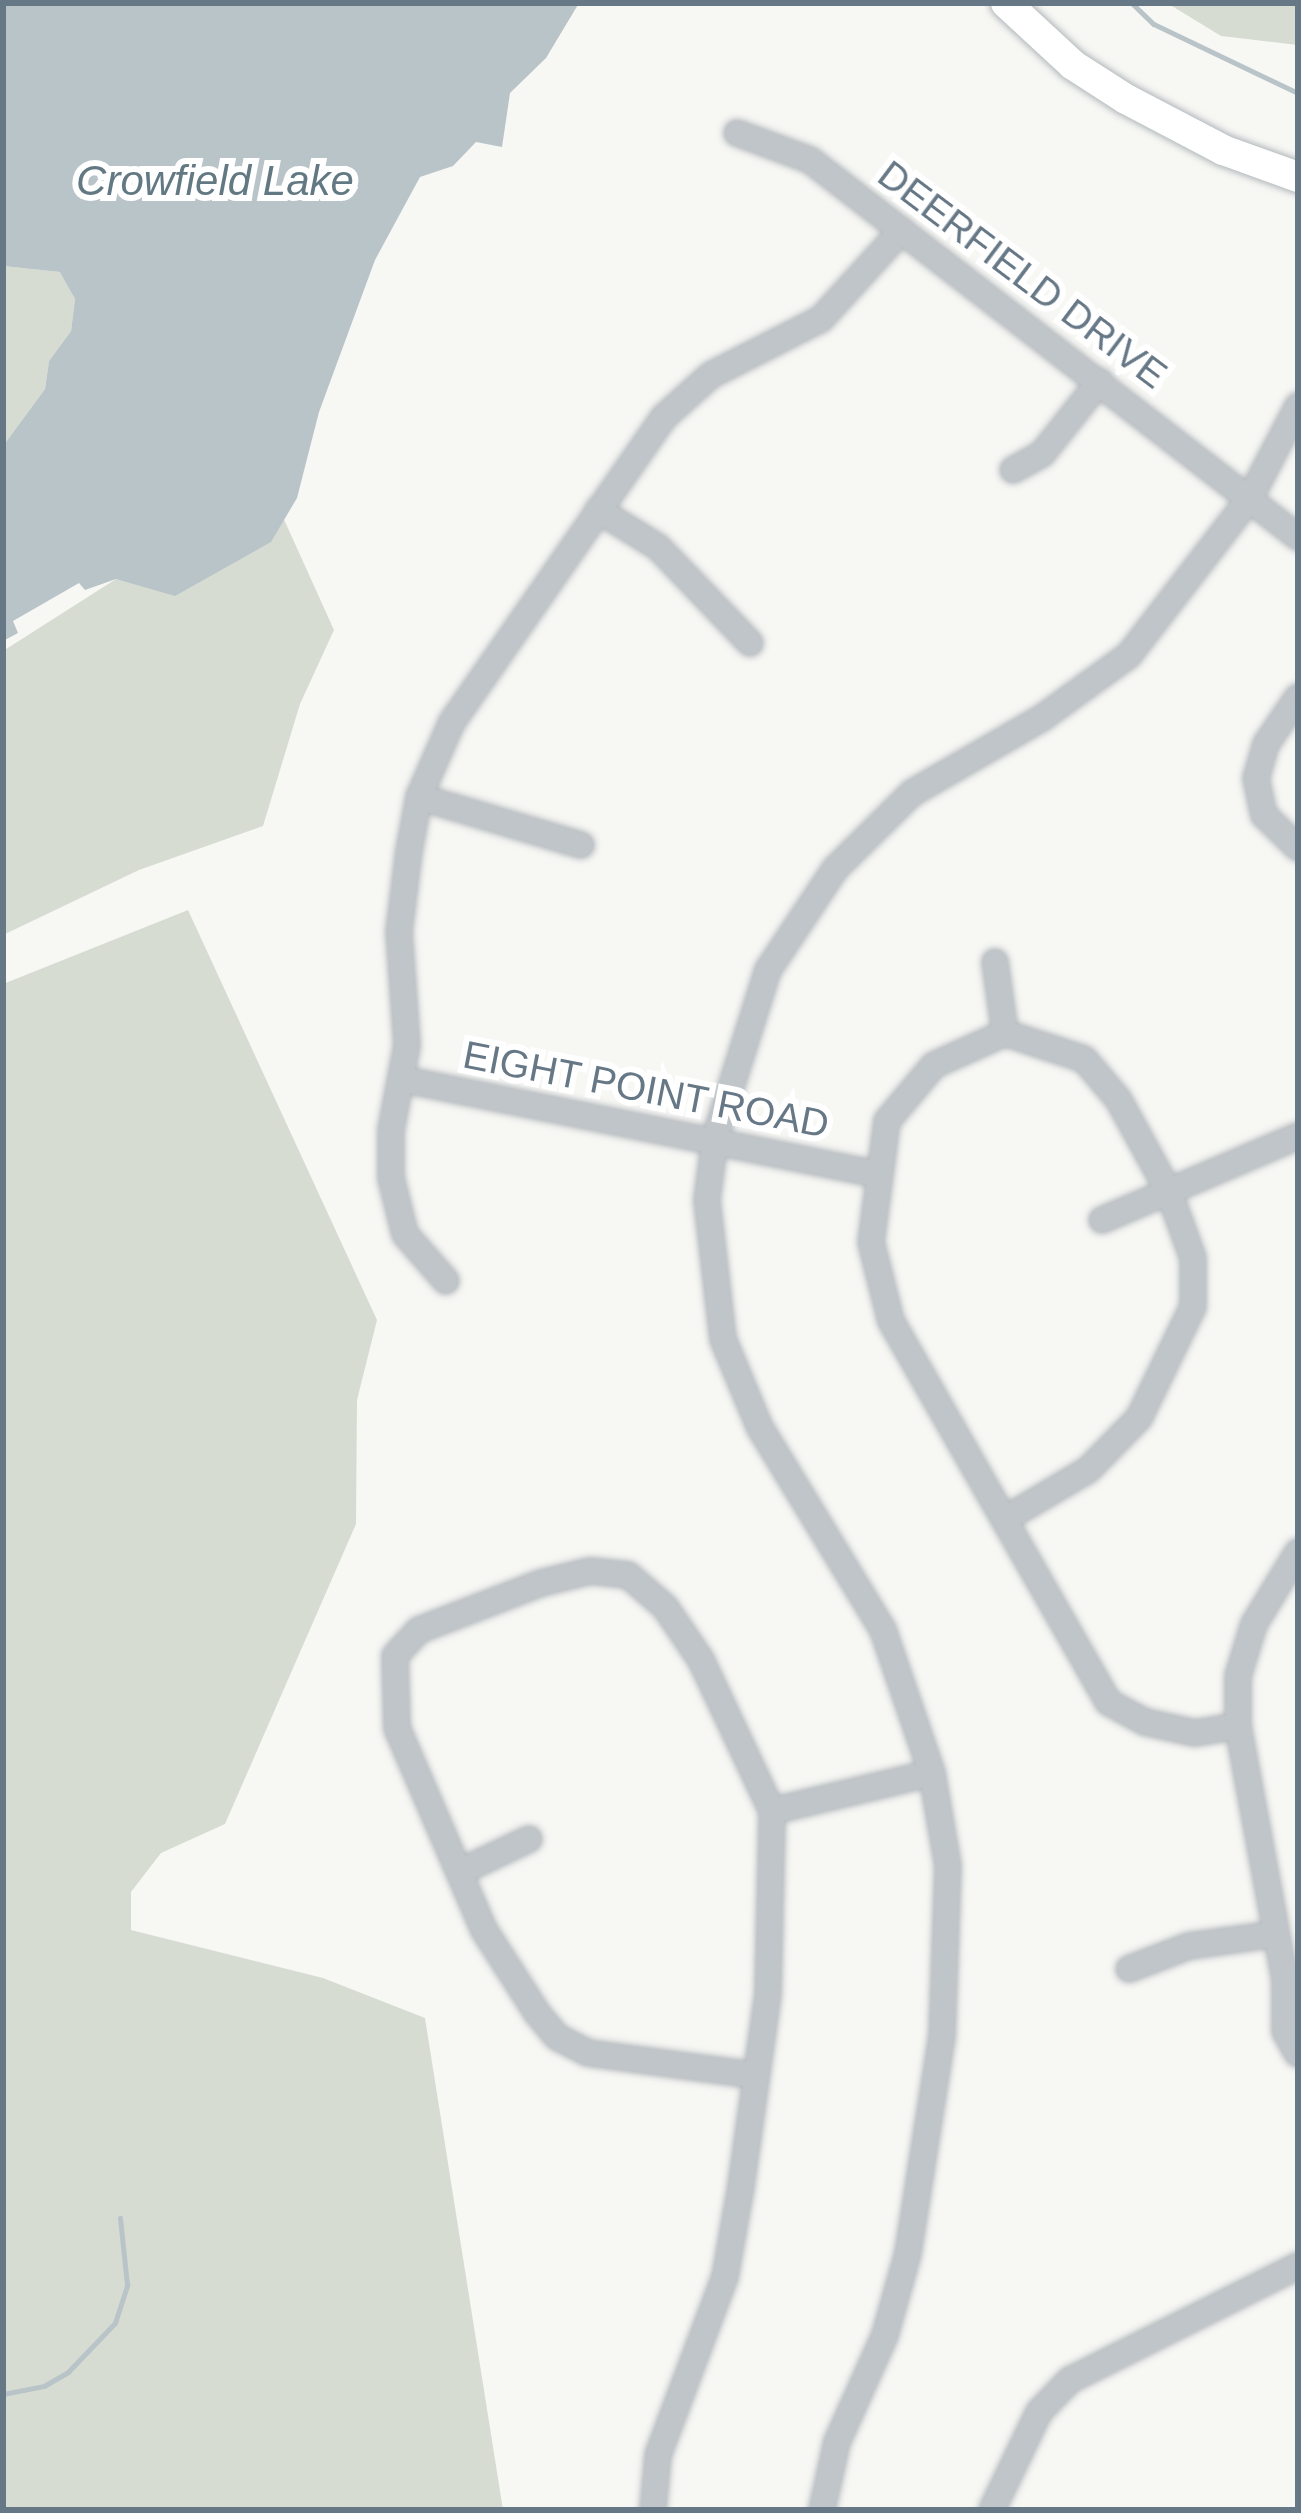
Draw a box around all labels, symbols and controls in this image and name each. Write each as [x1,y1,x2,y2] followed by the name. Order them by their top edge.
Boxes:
[869,151,1175,399] street label: DEERFIELD DRIVE
[76,156,354,206] water label: Crowfield Lake
[459,1031,833,1149] street label: EIGHT POINT ROAD

